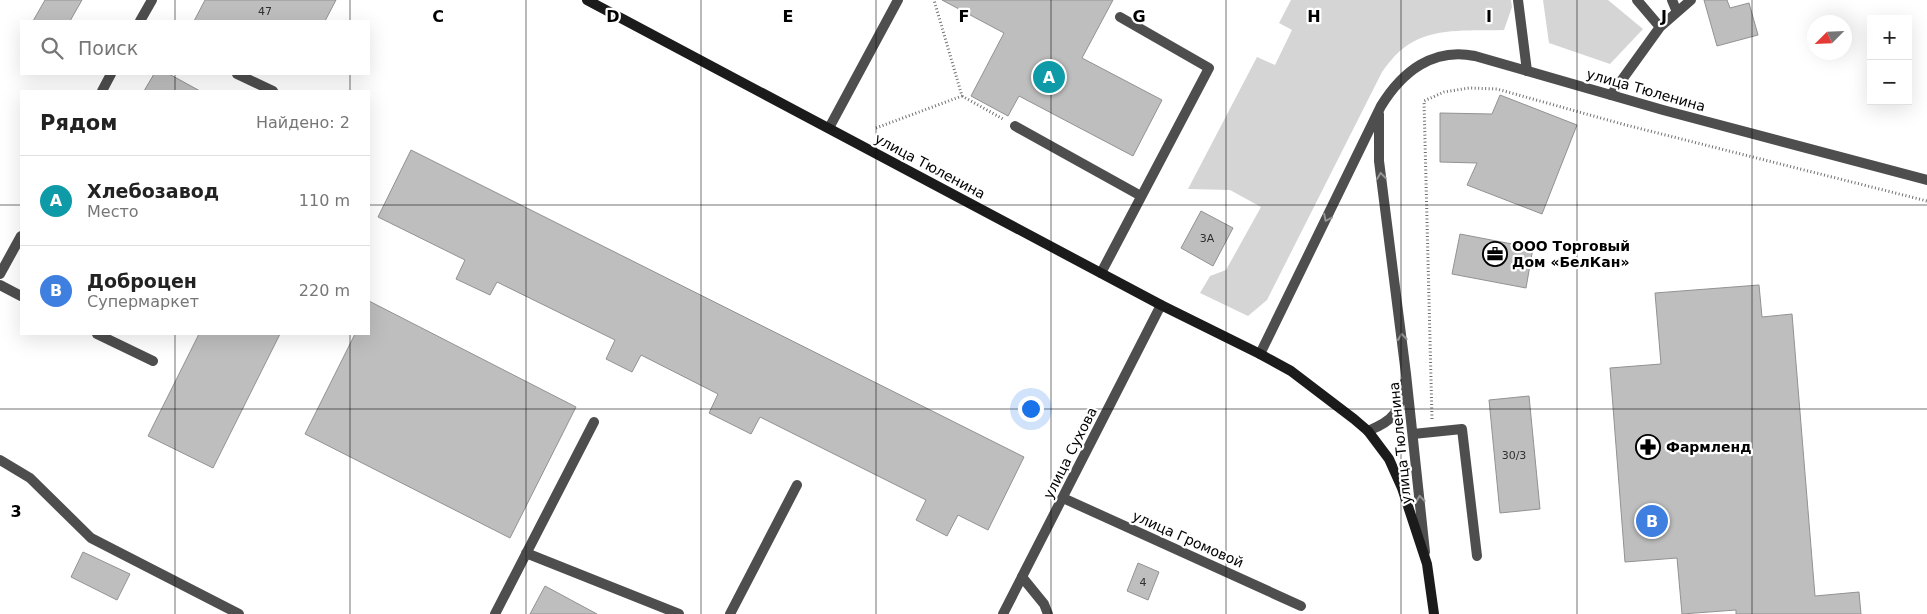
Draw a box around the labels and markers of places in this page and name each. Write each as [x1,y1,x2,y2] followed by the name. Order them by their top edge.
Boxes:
[1033,58,1065,96] pin: A
[1512,238,1630,270] place label: ООО Торговый Дом «БелКан»
[1482,241,1508,267] office icon: ООО Торговый Дом «БелКан»
[1635,434,1661,460] pharmacy icon: Фармленд
[1666,439,1752,455] place label: Фармленд
[1636,502,1668,540] pin: B

